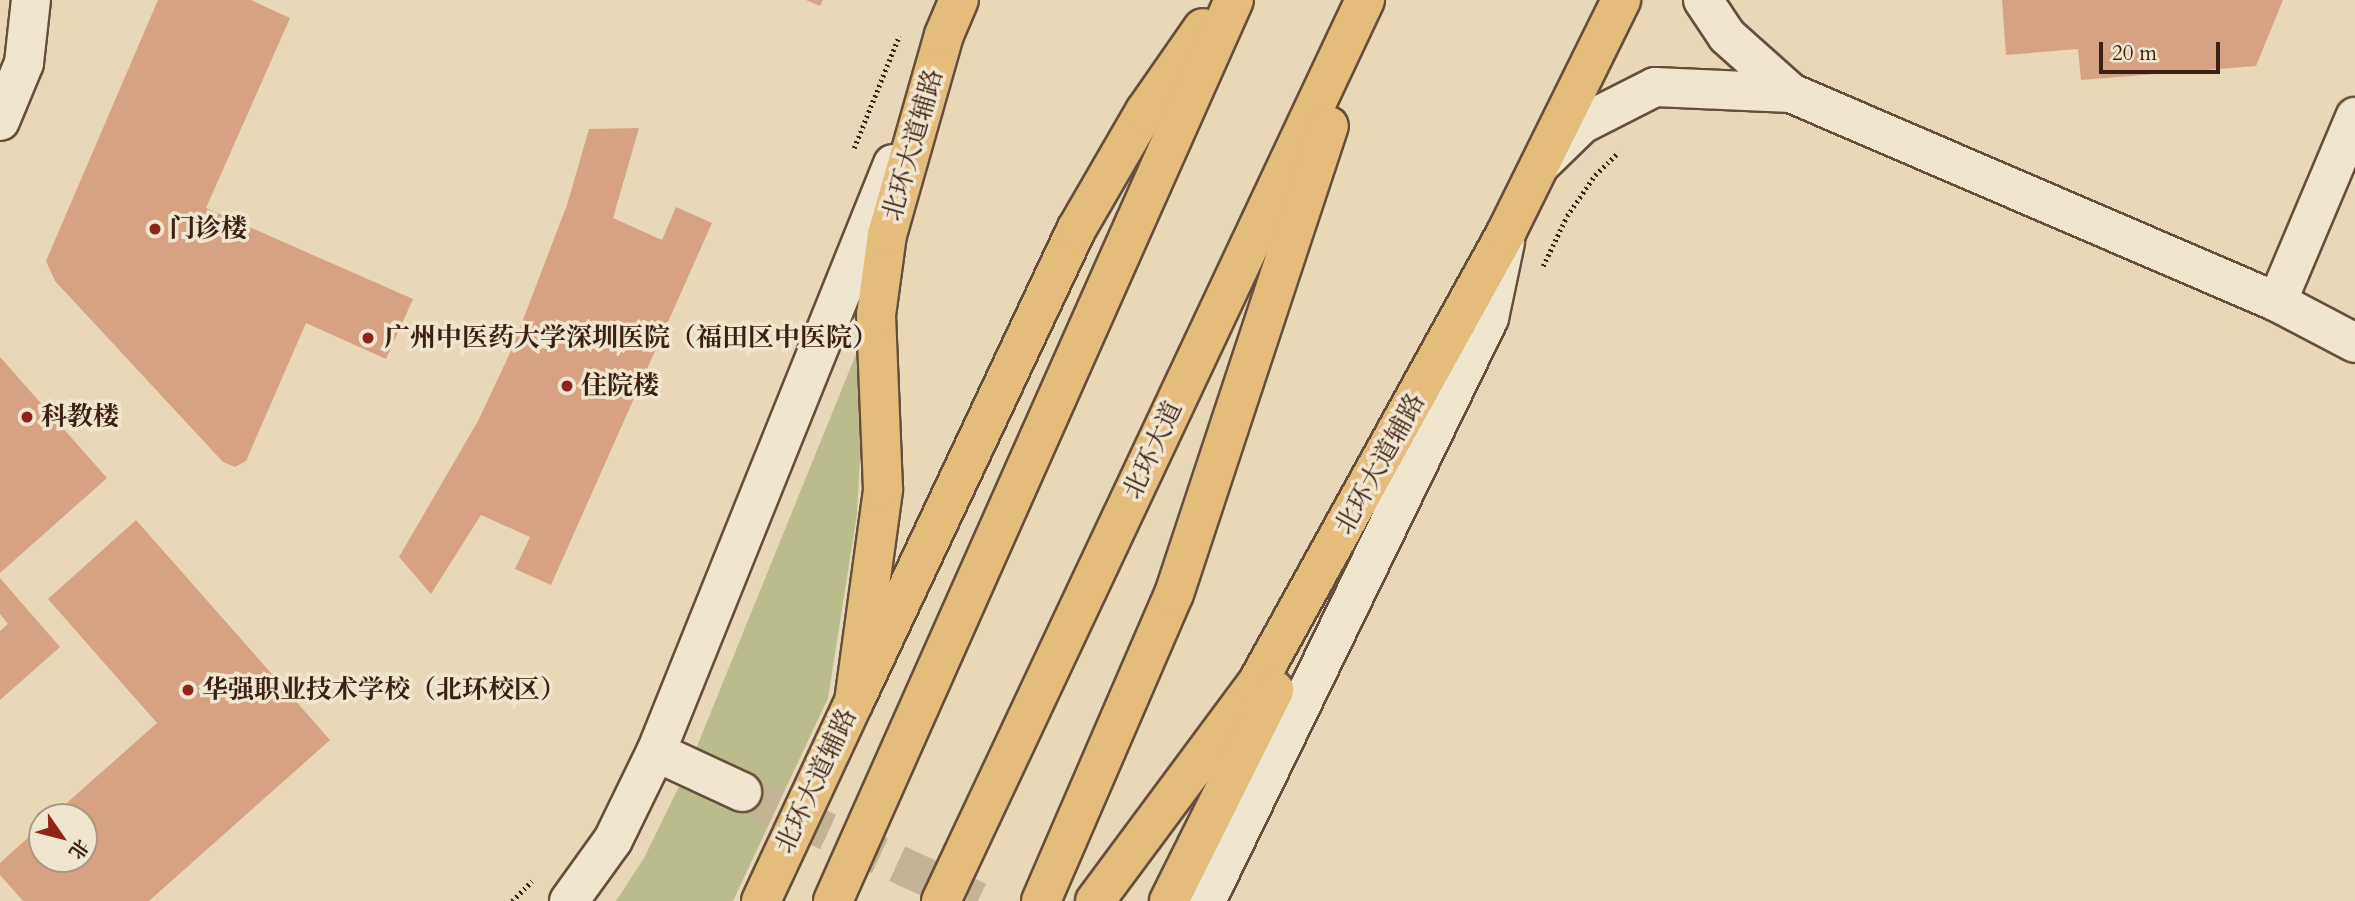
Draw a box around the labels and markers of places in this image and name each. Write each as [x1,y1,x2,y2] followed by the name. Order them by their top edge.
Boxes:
[169,213,247,245] place label: 门诊楼
[147,221,163,237] marker: 门诊楼
[384,322,878,354] place label: 广州中医药大学深圳医院（福田区中医院）
[358,328,378,348] marker: 广州中医药大学深圳医院（福田区中医院）
[581,370,659,402] place label: 住院楼
[559,378,575,394] marker: 住院楼
[41,401,119,433] place label: 科教楼
[19,409,35,425] marker: 科教楼
[202,674,566,706] place label: 华强职业技术学校（北环校区）
[180,682,196,698] marker: 华强职业技术学校（北环校区）

